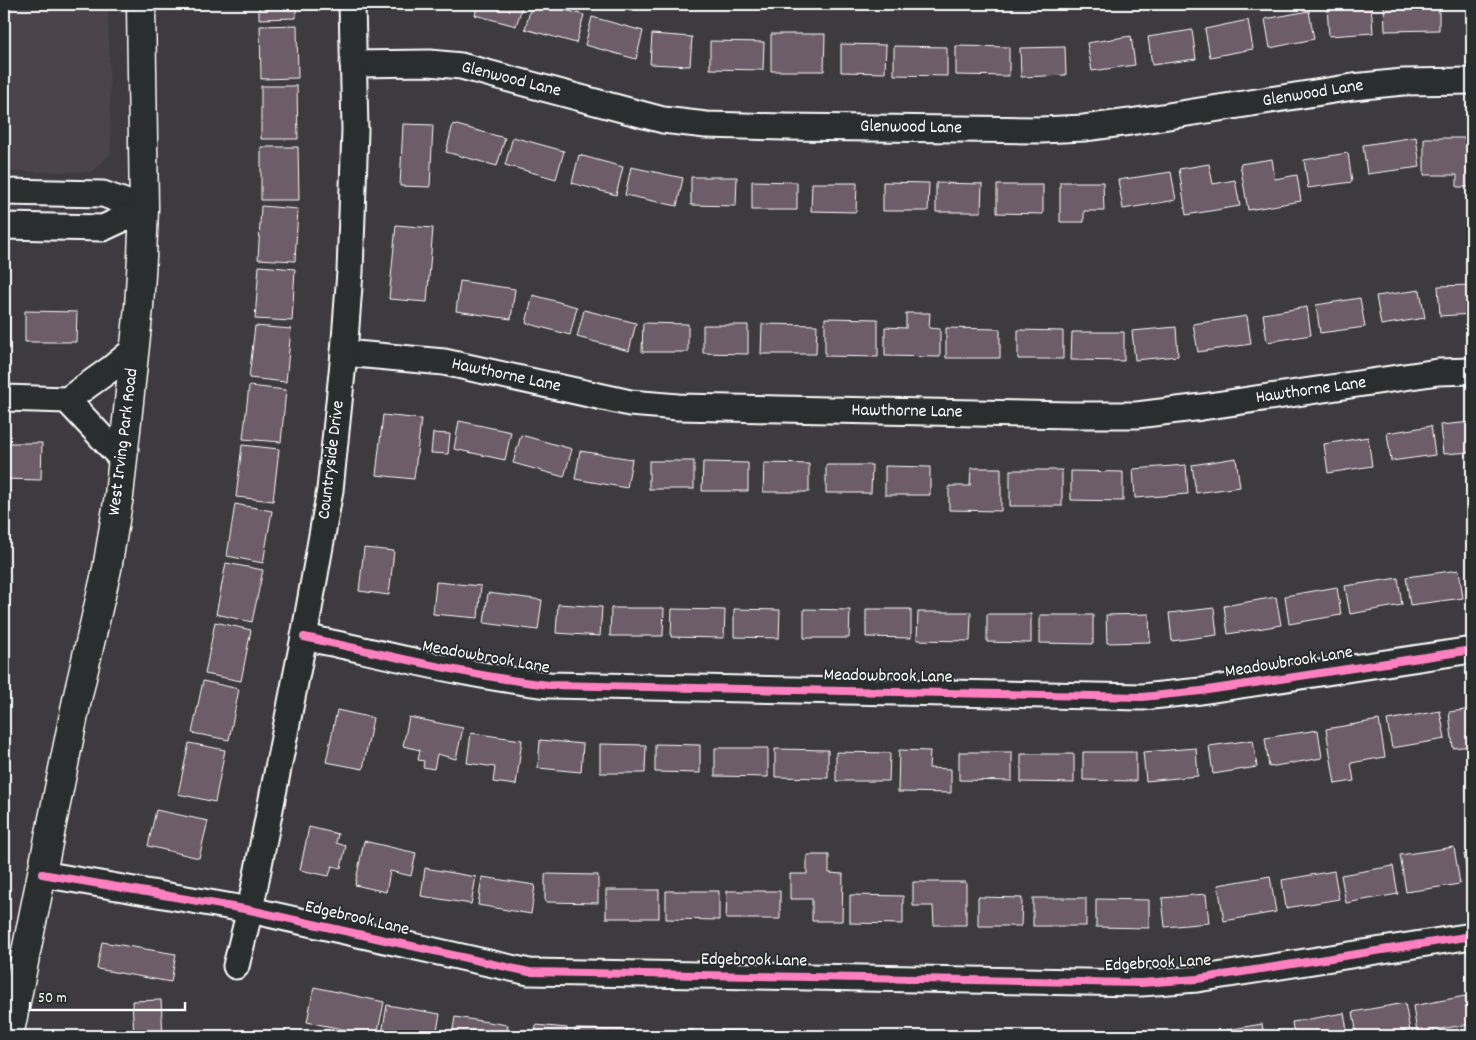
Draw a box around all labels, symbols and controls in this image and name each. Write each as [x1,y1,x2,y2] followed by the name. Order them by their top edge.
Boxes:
[459,56,564,104] street label: Glenwood Lane
[1261,74,1365,114] street label: Glenwood Lane
[860,115,962,141] street label: Glenwood Lane
[449,352,563,400] street label: Hawthorne Lane
[103,367,145,517] street label: West Irving Park Road
[1254,371,1368,411] street label: Hawthorne Lane
[312,399,352,521] street label: Countryside Drive
[851,399,963,425] street label: Hawthorne Lane
[420,634,552,682] street label: Meadowbrook Lane
[1223,641,1355,685] street label: Meadowbrook Lane
[823,663,953,691] street label: Meadowbrook Lane
[302,895,412,943] street label: Edgebrook Lane
[701,948,808,974] street label: Edgebrook Lane
[1104,949,1212,979] street label: Edgebrook Lane
[30,980,185,1012] scale bar
[38,988,67,1010] text: 50 m

